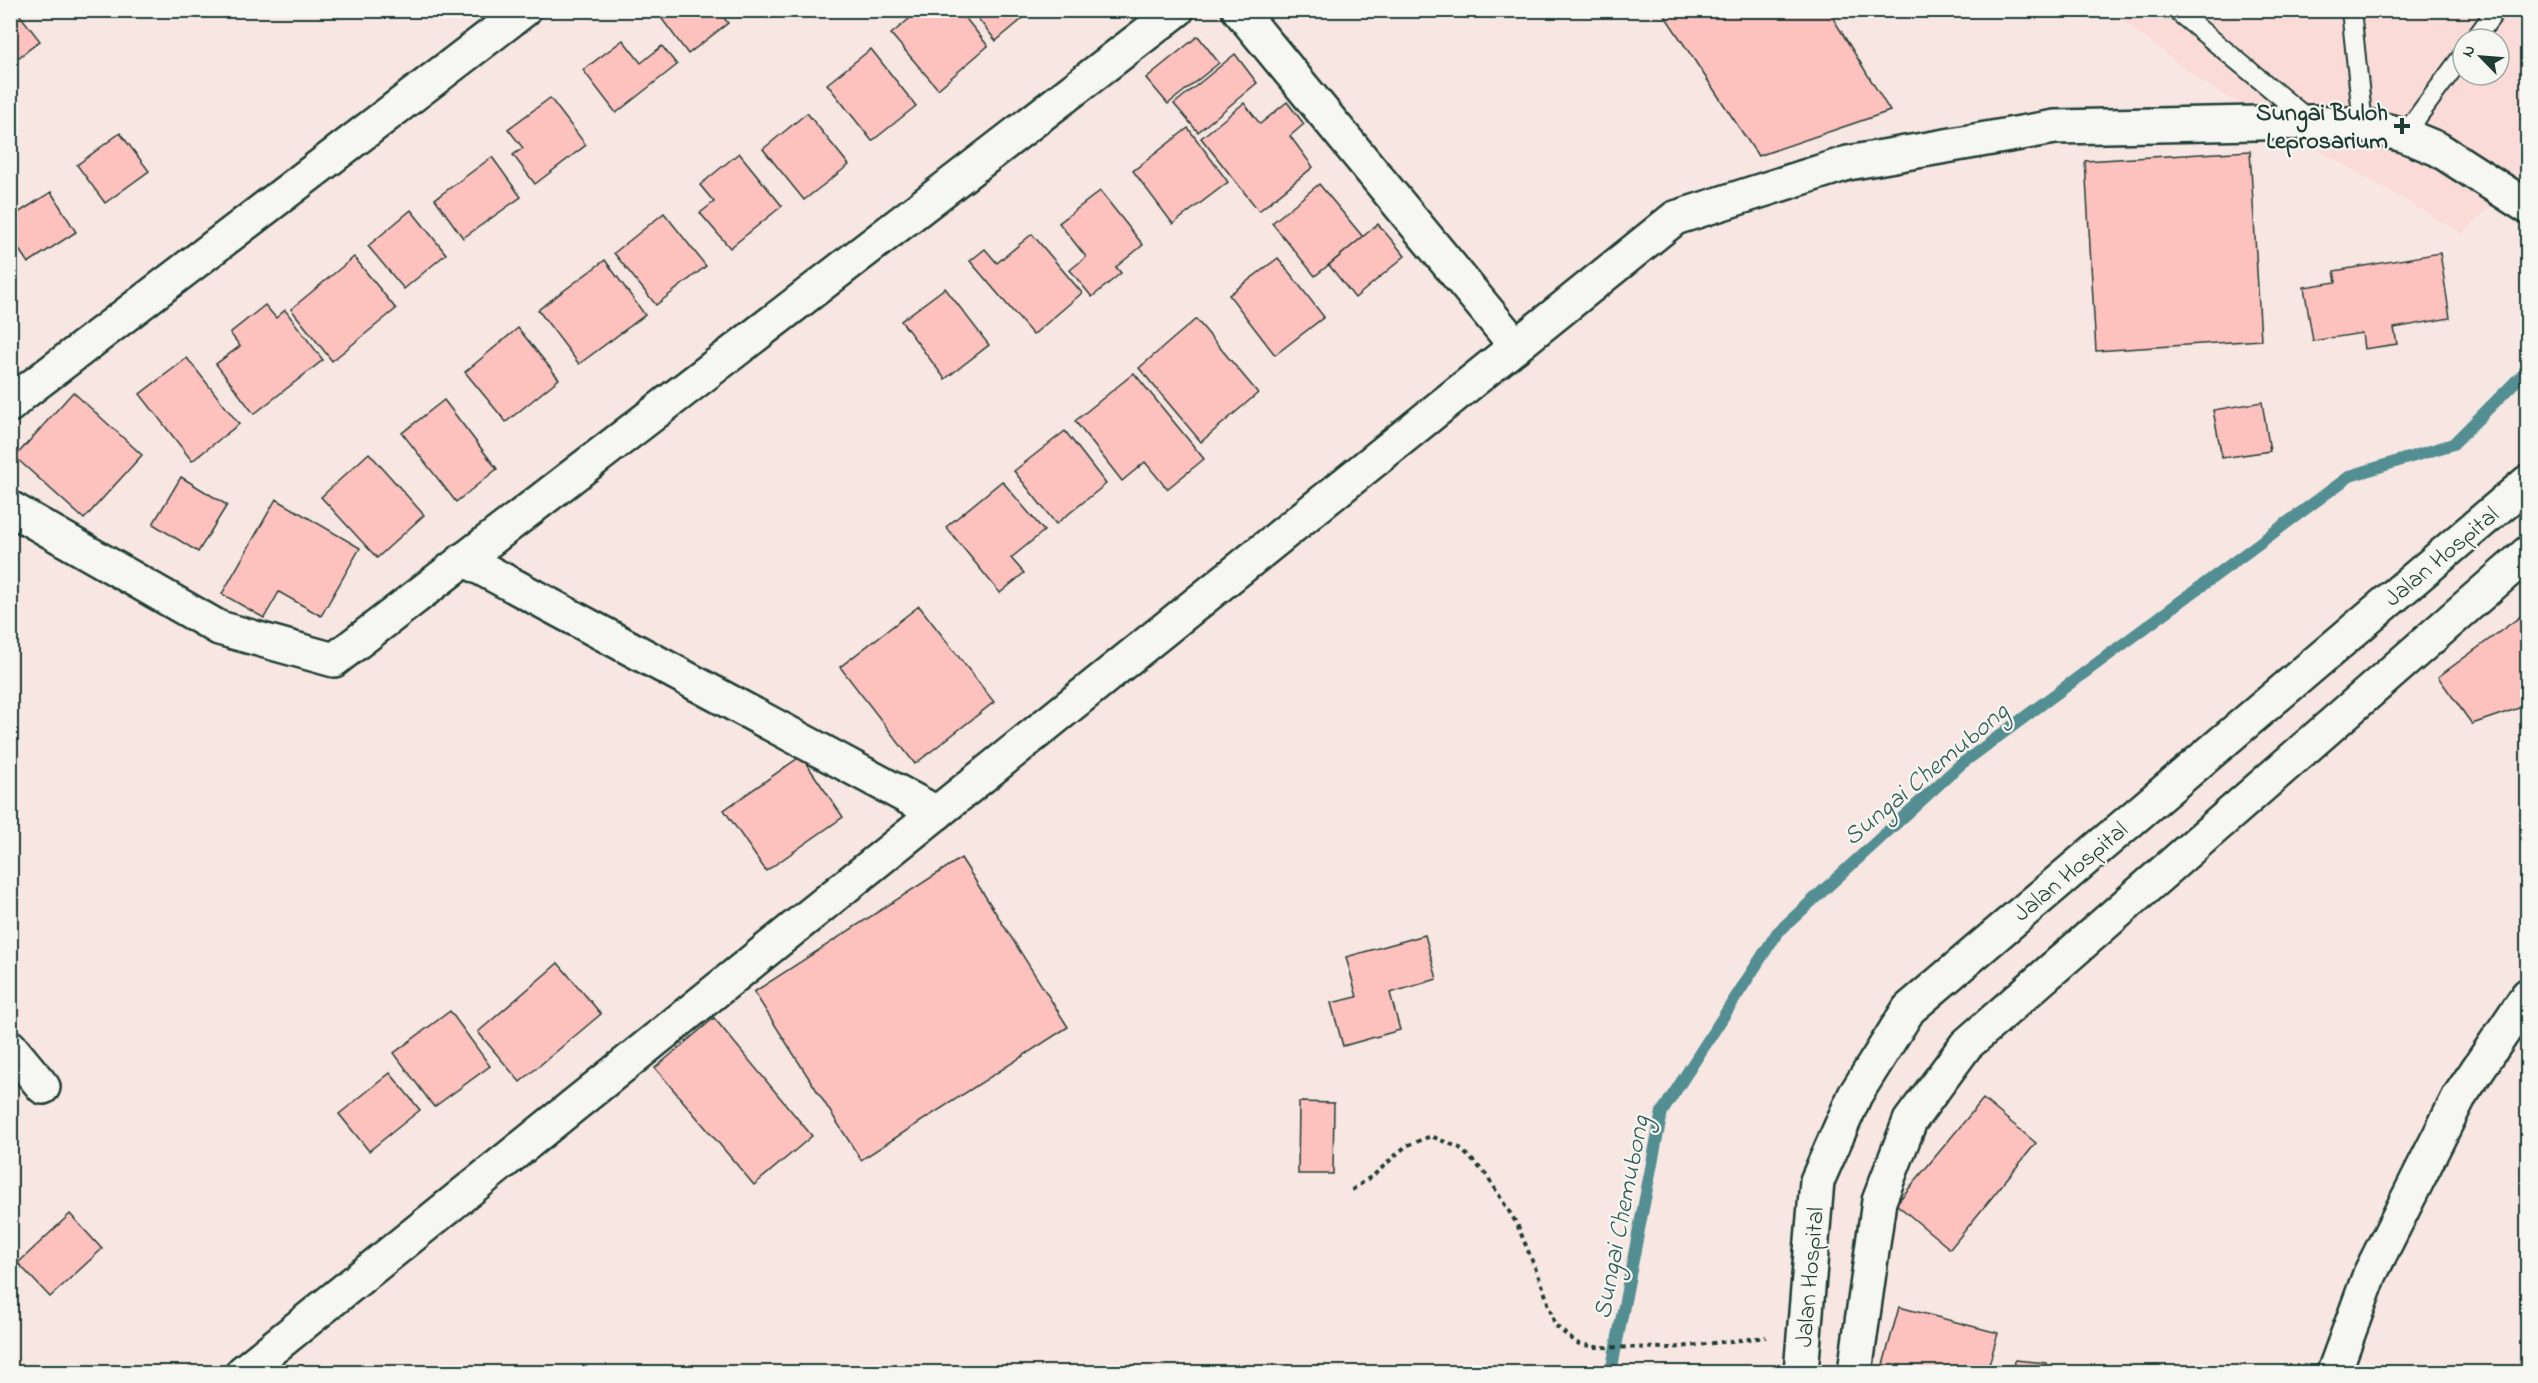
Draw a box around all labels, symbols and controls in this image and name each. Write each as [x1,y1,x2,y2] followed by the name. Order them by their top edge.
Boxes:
[2451,27,2511,87] north arrow
[2456,41,2482,61] text: N
[2256,97,2388,160] place label: Sungai Buloh Leprosarium
[2393,117,2411,135] marker: Sungai Buloh Leprosarium
[2378,499,2508,617] street label: Jalan Hospital
[1836,694,2019,856] water label: Sungai Chemubong
[2007,814,2137,932] street label: Jalan Hospital
[1585,1111,1662,1322] water label: Sungai Chemubong
[1788,1206,1835,1349] street label: Jalan Hospital

